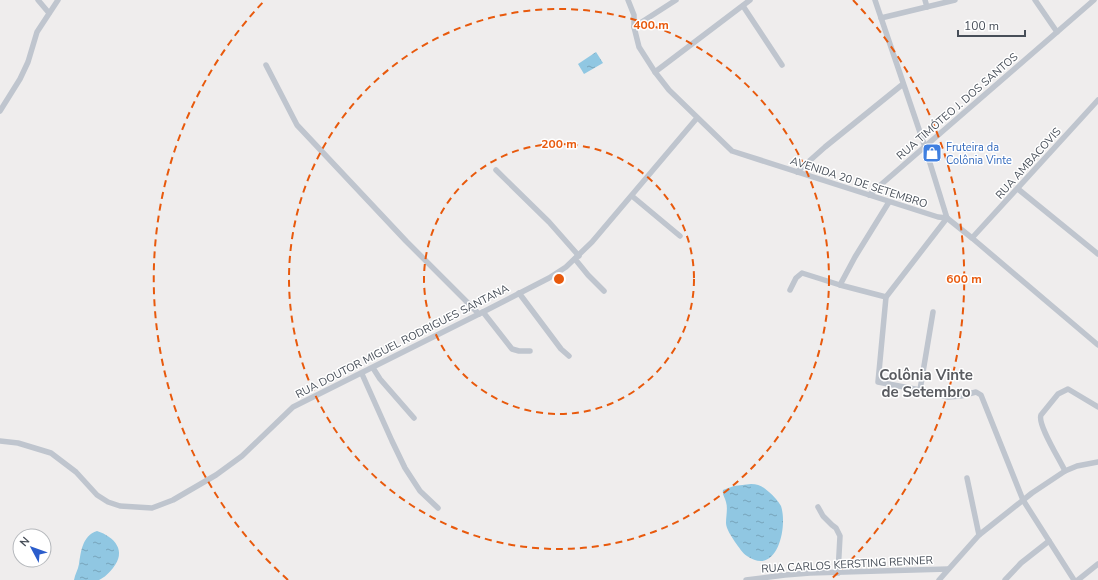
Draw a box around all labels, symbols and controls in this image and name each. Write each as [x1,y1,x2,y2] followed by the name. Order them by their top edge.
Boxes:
[958,12,1025,38] scale bar
[633,17,669,33] text: 400 m
[964,18,999,34] text: 100 m
[893,49,1021,163] street label: RUA TIMÓTEO J. DOS SANTOS
[992,124,1065,202] street label: RUA AMBACOVIS
[541,136,577,152] text: 200 m
[946,140,1012,168] place label: Fruteira da Colônia Vinte
[921,142,943,164] shop icon: Fruteira da Colônia Vinte
[788,153,929,212] street label: AVENIDA 20 DE SETEMBRO
[946,271,982,287] text: 600 m
[552,272,566,286] centre of rings
[293,281,512,402] street label: RUA DOUTOR MIGUEL RODRIGUES SANTANA
[879,365,973,402] district label: Colônia Vinte de Setembro
[12,528,52,568] north arrow
[16,534,33,550] text: N
[761,552,934,576] street label: RUA CARLOS KERSTING RENNER

